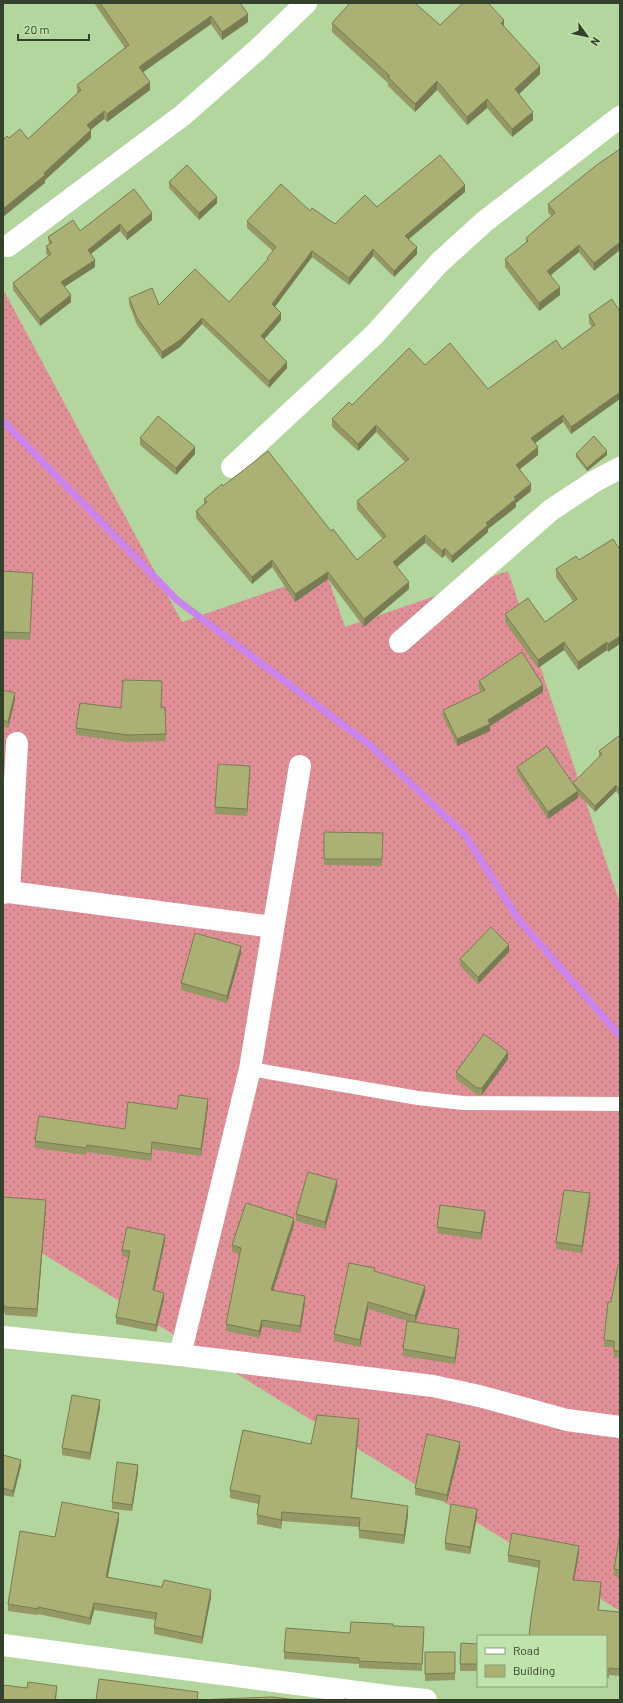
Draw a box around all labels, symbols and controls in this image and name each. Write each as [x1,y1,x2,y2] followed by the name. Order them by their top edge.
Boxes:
[18,16,89,42] scale bar
[567,16,607,56] north arrow
[24,22,50,36] text: 20 m
[588,35,603,48] text: N
[477,1635,607,1687] legend
[513,1643,540,1657] text: Road
[513,1663,555,1677] text: Building

